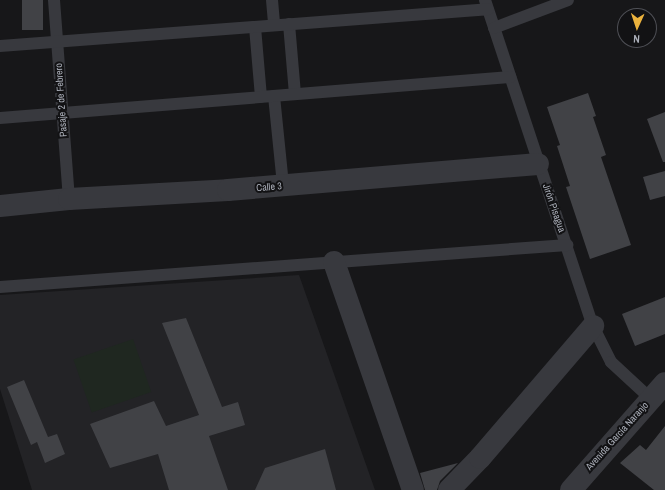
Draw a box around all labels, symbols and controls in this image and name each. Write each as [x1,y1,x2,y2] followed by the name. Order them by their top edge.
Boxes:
[617,8,657,48] north arrow
[633,32,640,46] text: N
[52,63,70,137] street label: Pasaje 2 de Febrero
[256,180,282,194] street label: Calle 3
[540,182,568,234] street label: Jirón Pisagua
[583,399,651,473] street label: Avenida García Naranjo

